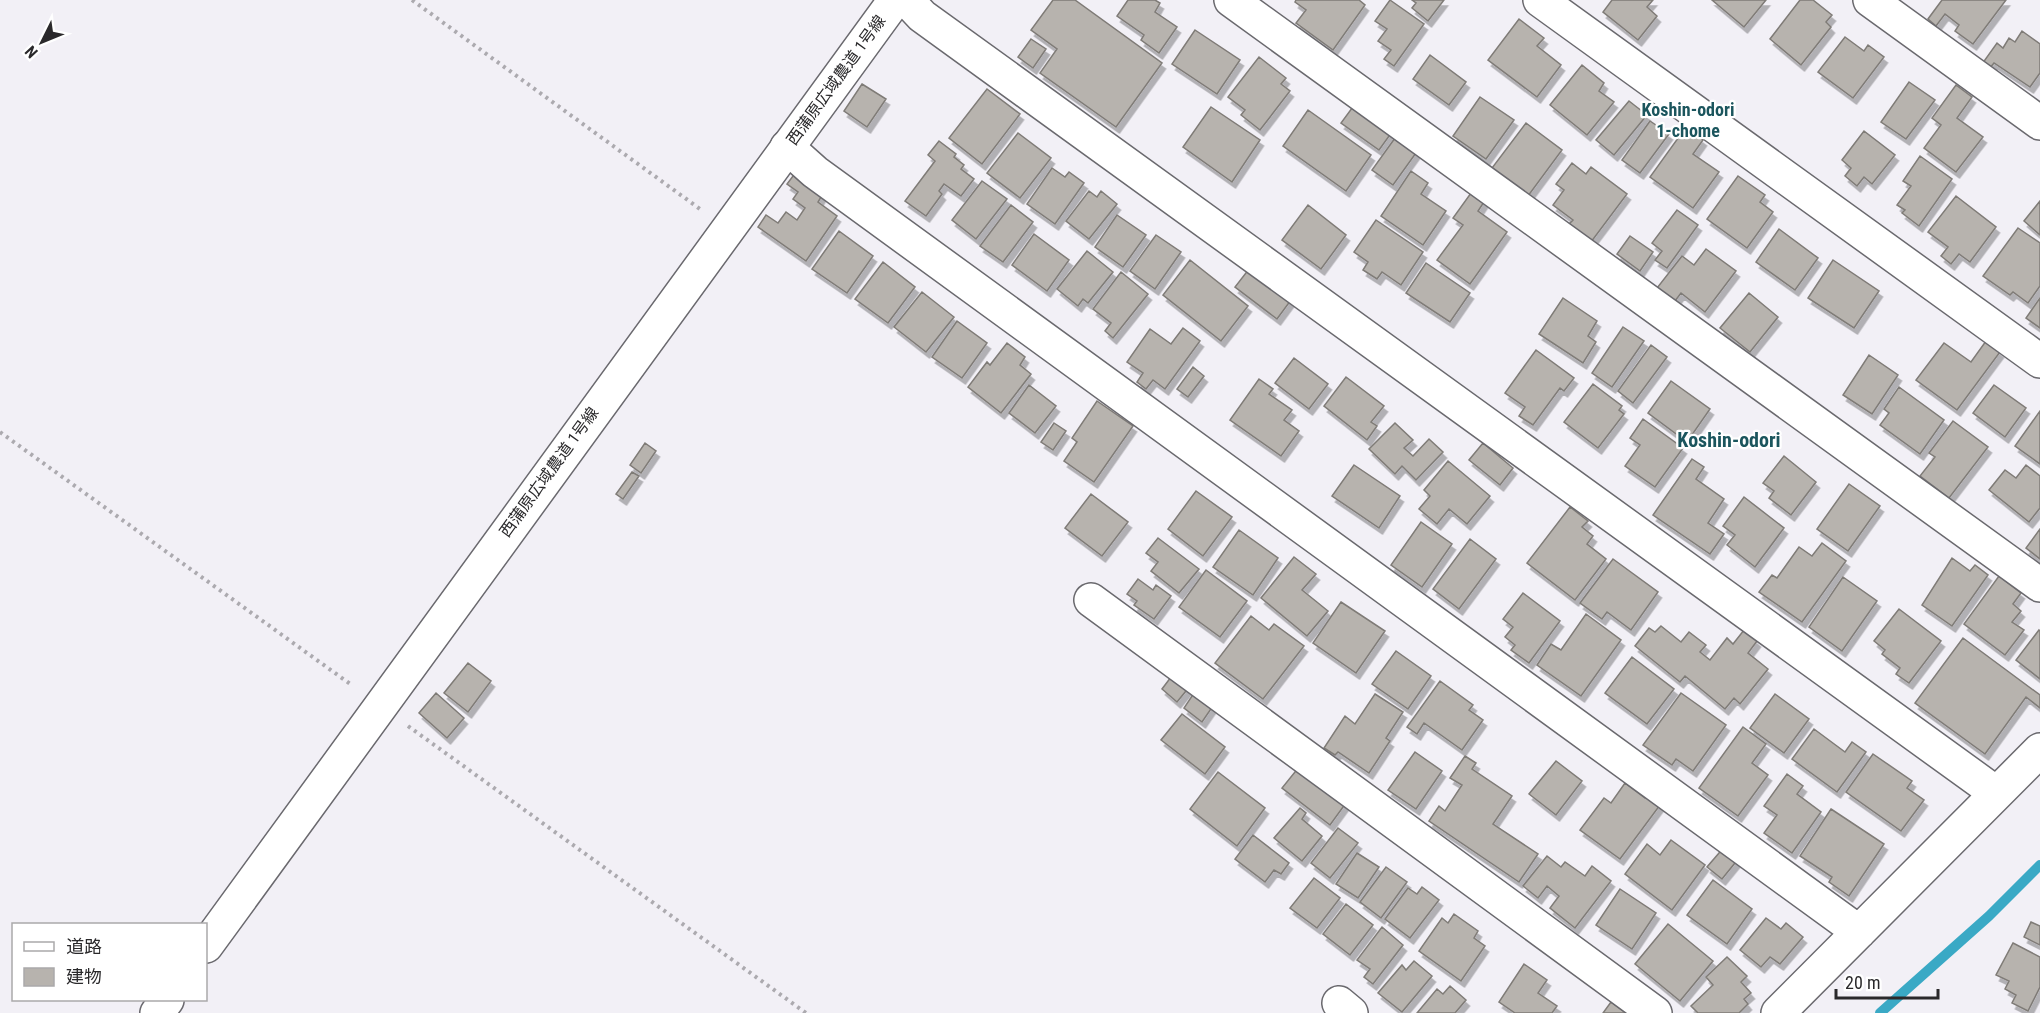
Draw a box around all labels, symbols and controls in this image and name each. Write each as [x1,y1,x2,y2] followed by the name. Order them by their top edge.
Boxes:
[783,11,889,149] street label: 西蒲原広域農道 1号線
[12,12,72,72] north arrow
[21,42,42,62] text: N
[1642,99,1734,141] district label: Koshin-odori 1-chome
[496,403,602,541] street label: 西蒲原広域農道 1号線
[1677,428,1781,452] district label: Koshin-odori
[12,923,207,1001] legend
[66,936,102,957] text: 道路
[1836,962,1938,1000] scale bar
[66,966,102,987] text: 建物
[1845,972,1880,993] text: 20 m

